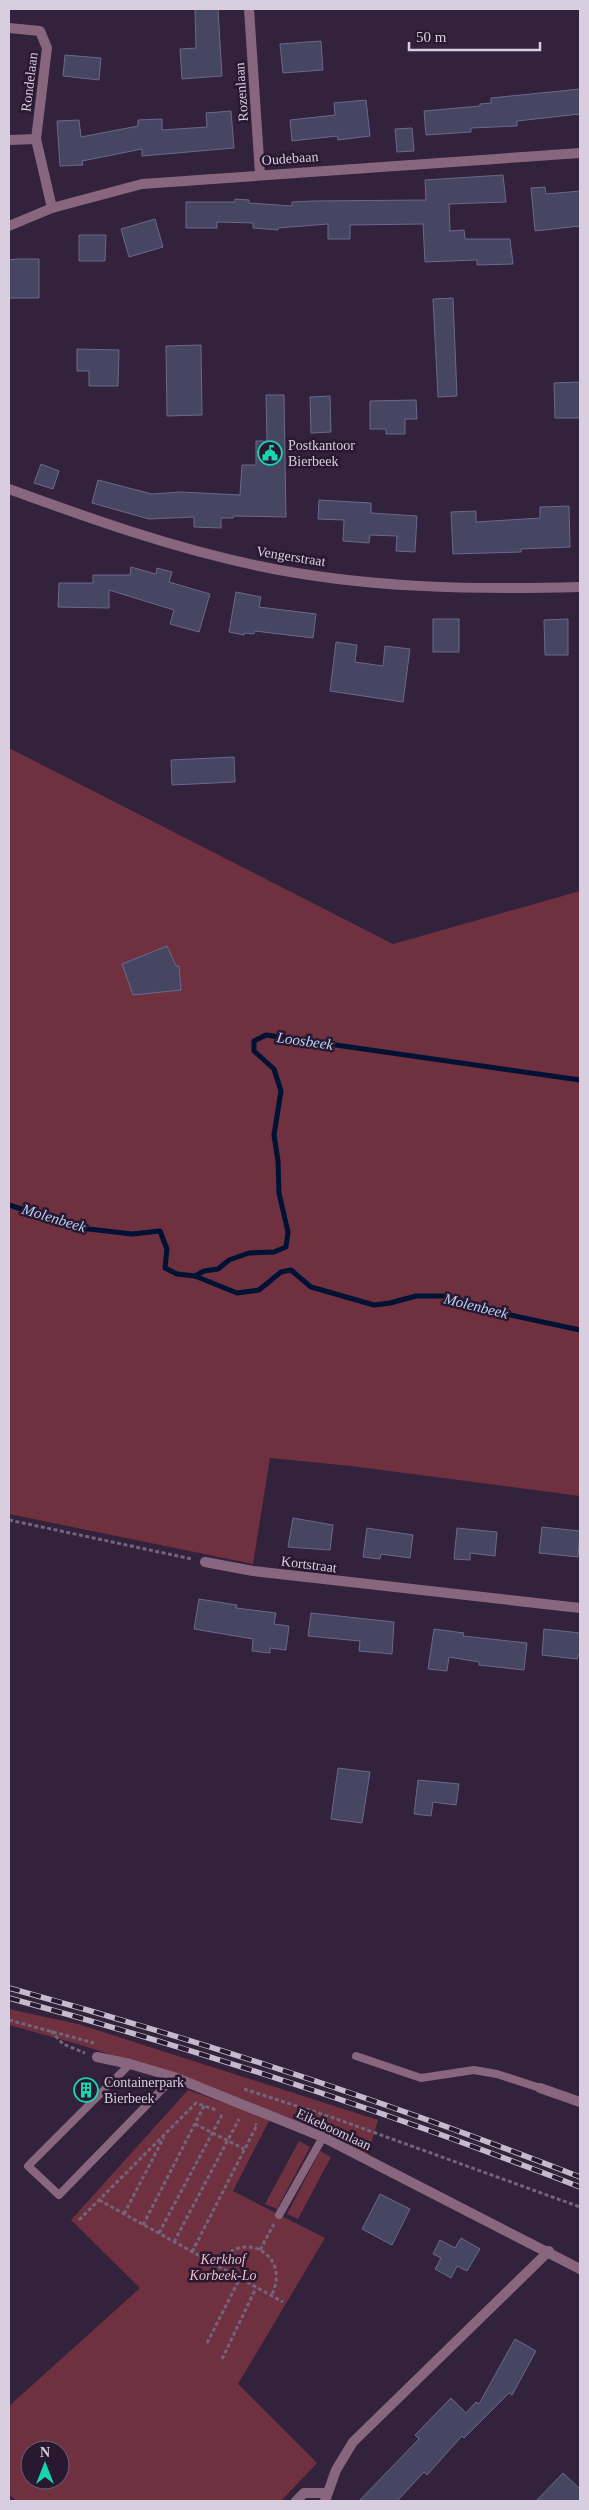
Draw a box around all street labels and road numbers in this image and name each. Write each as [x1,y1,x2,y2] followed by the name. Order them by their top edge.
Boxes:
[18,51,41,113] street label: Rondelaan
[232,62,251,122] street label: Rozenlaan
[261,149,319,168] street label: Oudebaan
[255,544,327,569] street label: Vengerstraat
[280,1554,338,1575] street label: Kortstraat
[294,2106,374,2153] street label: Eikeboomlaan

